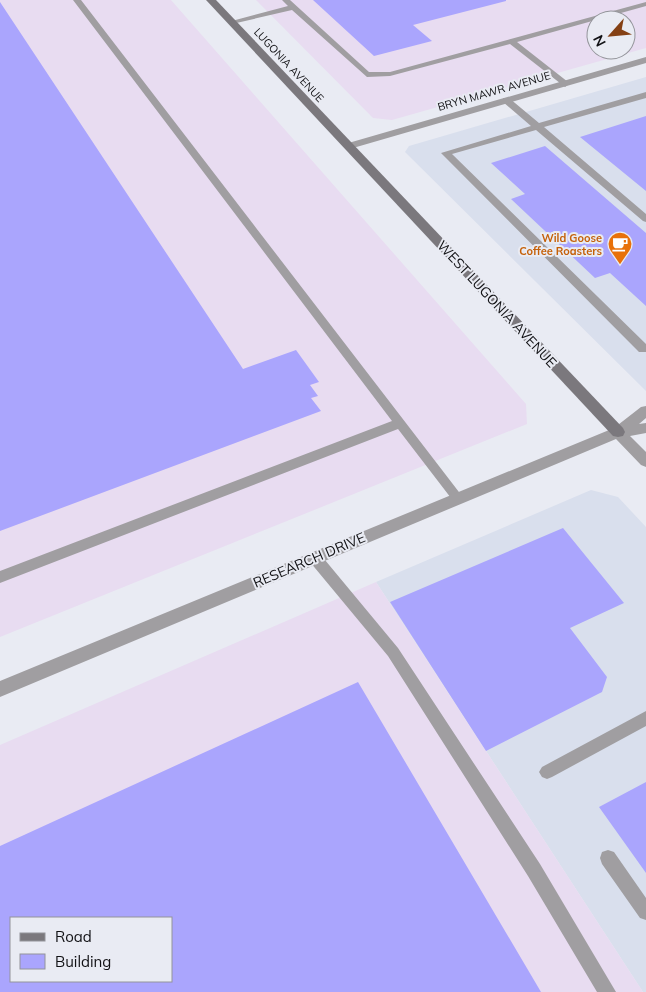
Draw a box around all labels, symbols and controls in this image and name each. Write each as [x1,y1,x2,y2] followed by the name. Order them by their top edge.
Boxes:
[586,10,636,60] north arrow
[251,25,327,105] street label: LUGONIA AVENUE
[589,32,610,50] text: N
[436,68,552,114] street label: BRYN MAWR AVENUE
[519,231,602,258] place label: Wild Goose Coffee Roasters
[607,231,633,265] cafe icon: Wild Goose Coffee Roasters
[433,237,561,371] street label: WEST LUGONIA AVENUE
[250,528,368,592] street label: RESEARCH DRIVE
[10,917,172,982] legend
[55,927,92,946] text: Road
[55,952,111,971] text: Building

